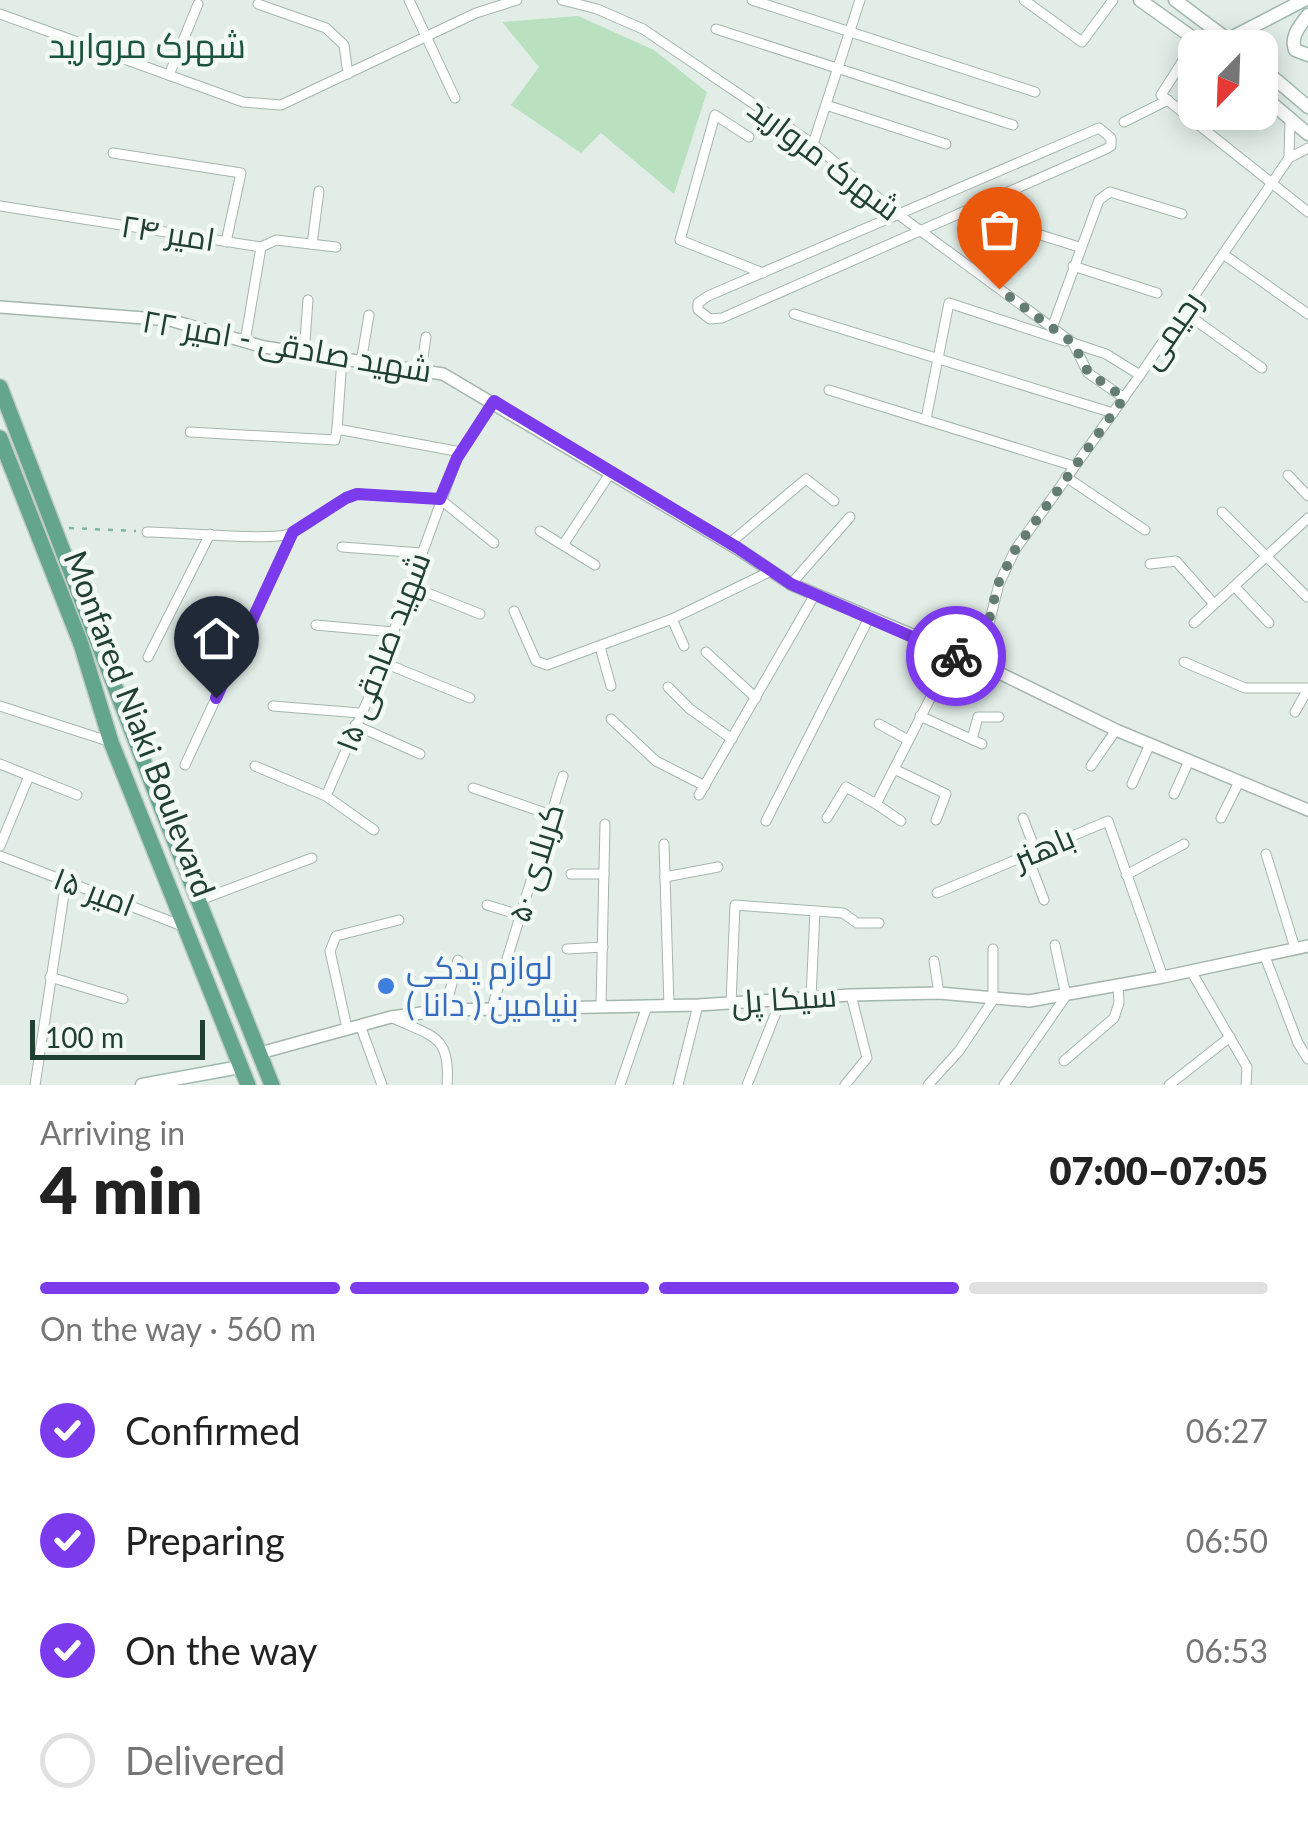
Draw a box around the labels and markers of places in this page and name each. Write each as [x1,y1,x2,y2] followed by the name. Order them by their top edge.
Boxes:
[957,187,1042,290] pin
[174,596,259,699] pin
[406,947,579,1024] place label: لوازم یدکی بنیامین ( دانا )
[375,975,397,997] marker: لوازم یدکی بنیامین ( دانا )

